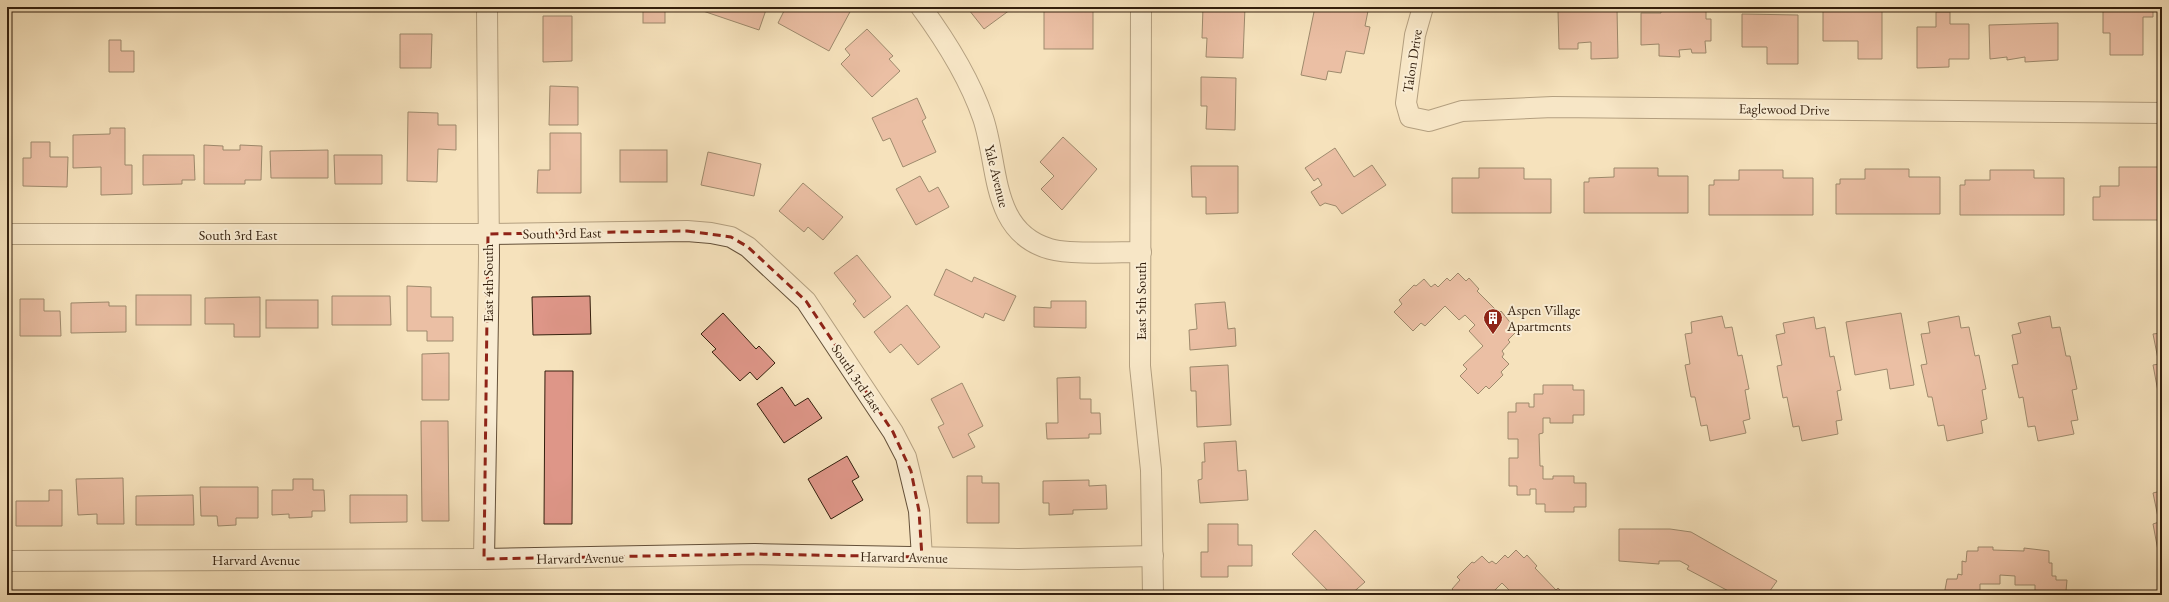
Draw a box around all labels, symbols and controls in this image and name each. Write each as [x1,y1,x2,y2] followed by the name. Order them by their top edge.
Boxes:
[1398,28,1426,94] street label: Talon Drive
[1738,99,1830,119] street label: Eaglewood Drive
[981,143,1014,210] street label: Yale Avenue
[523,223,602,243] street label: South 3rd East
[199,226,278,244] street label: South 3rd East
[479,244,497,322] street label: East 4th South
[1132,262,1150,340] street label: East 5th South
[1506,301,1581,335] place label: Aspen Village Apartments
[1482,307,1504,335] building icon: Aspen Village Apartments
[828,340,887,416] street label: South 3rd East
[860,547,949,567] street label: Harvard Avenue
[536,548,625,568] street label: Harvard Avenue
[212,551,300,569] street label: Harvard Avenue

